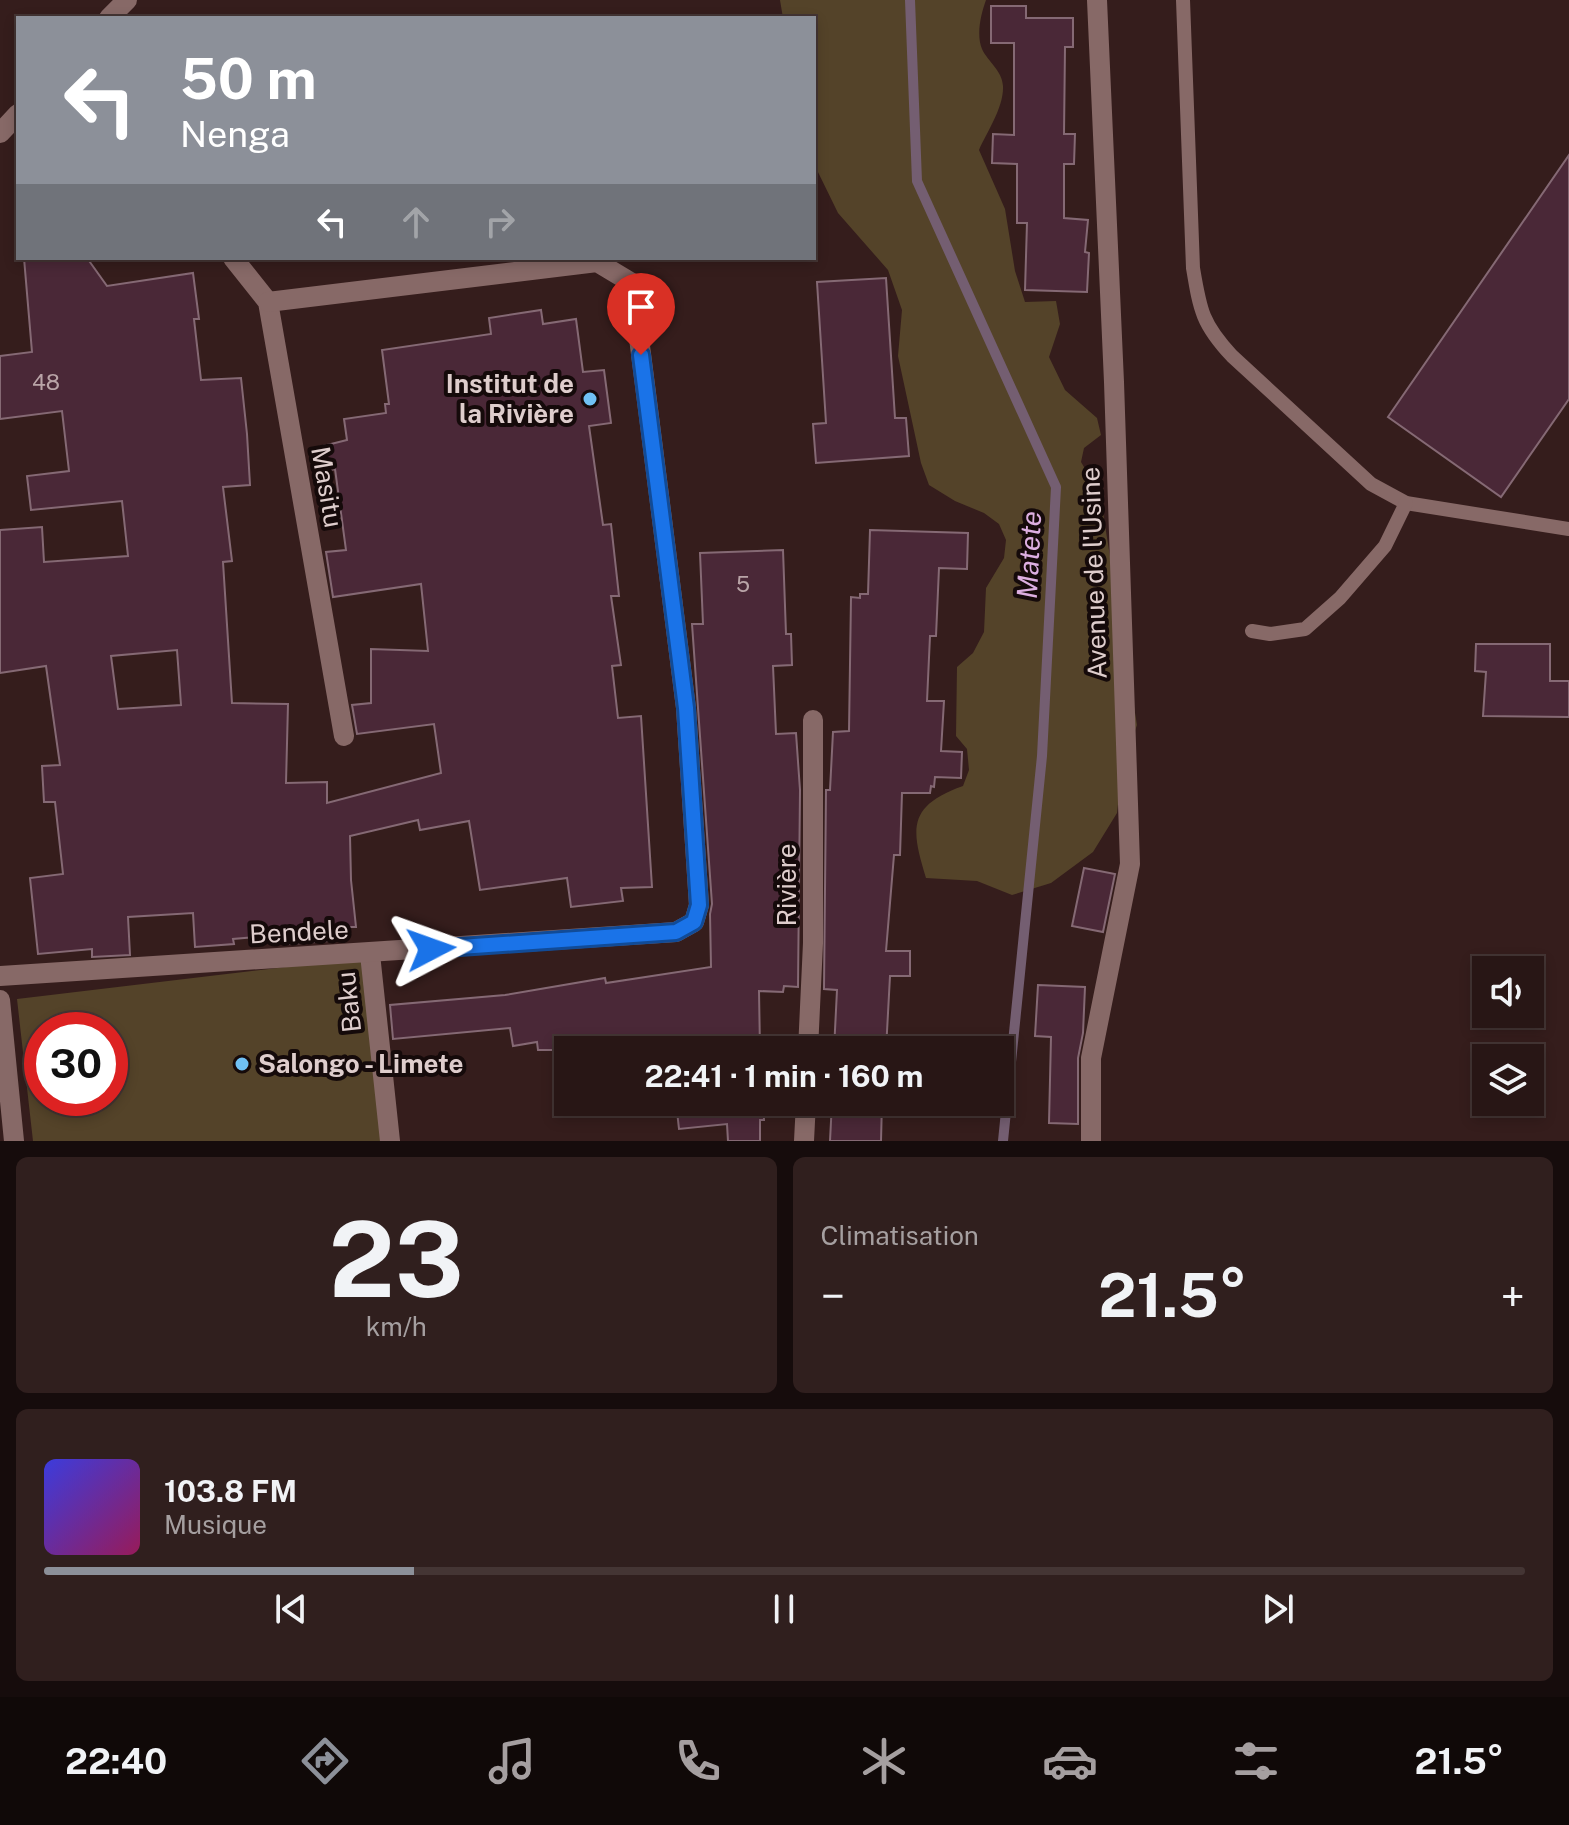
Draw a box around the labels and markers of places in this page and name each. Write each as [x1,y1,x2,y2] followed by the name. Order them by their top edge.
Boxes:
[607,273,675,355] pin
[446,368,574,429] place label: Institut de la Rivière
[581,390,599,408] marker: Institut de la Rivière
[258,1048,463,1079] place label: Salongo - Limete
[233,1055,251,1073] marker: Salongo - Limete

